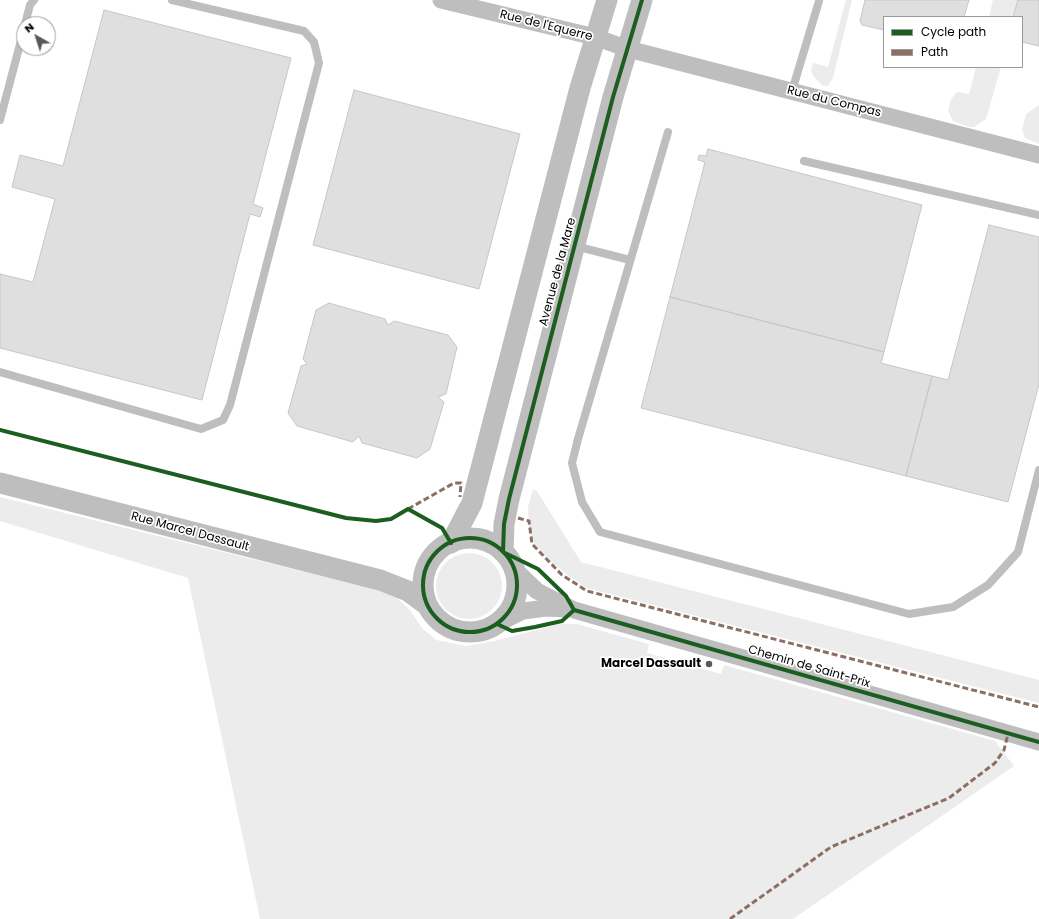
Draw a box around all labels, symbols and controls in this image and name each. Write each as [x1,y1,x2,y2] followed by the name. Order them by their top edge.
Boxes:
[498,8,594,44] street label: Rue de l'Equerre
[16,16,56,56] north arrow
[883,16,1023,68] legend
[21,19,37,36] text: N
[921,23,986,40] text: Cycle path
[921,43,948,60] text: Path
[785,83,883,121] street label: Rue du Compas
[537,216,579,328] street label: Avenue de la Mare
[129,509,251,555] street label: Rue Marcel Dassault
[746,643,872,691] street label: Chemin de Saint-Prix
[601,657,701,671] place label: Marcel Dassault
[704,659,714,669] marker: Marcel Dassault

